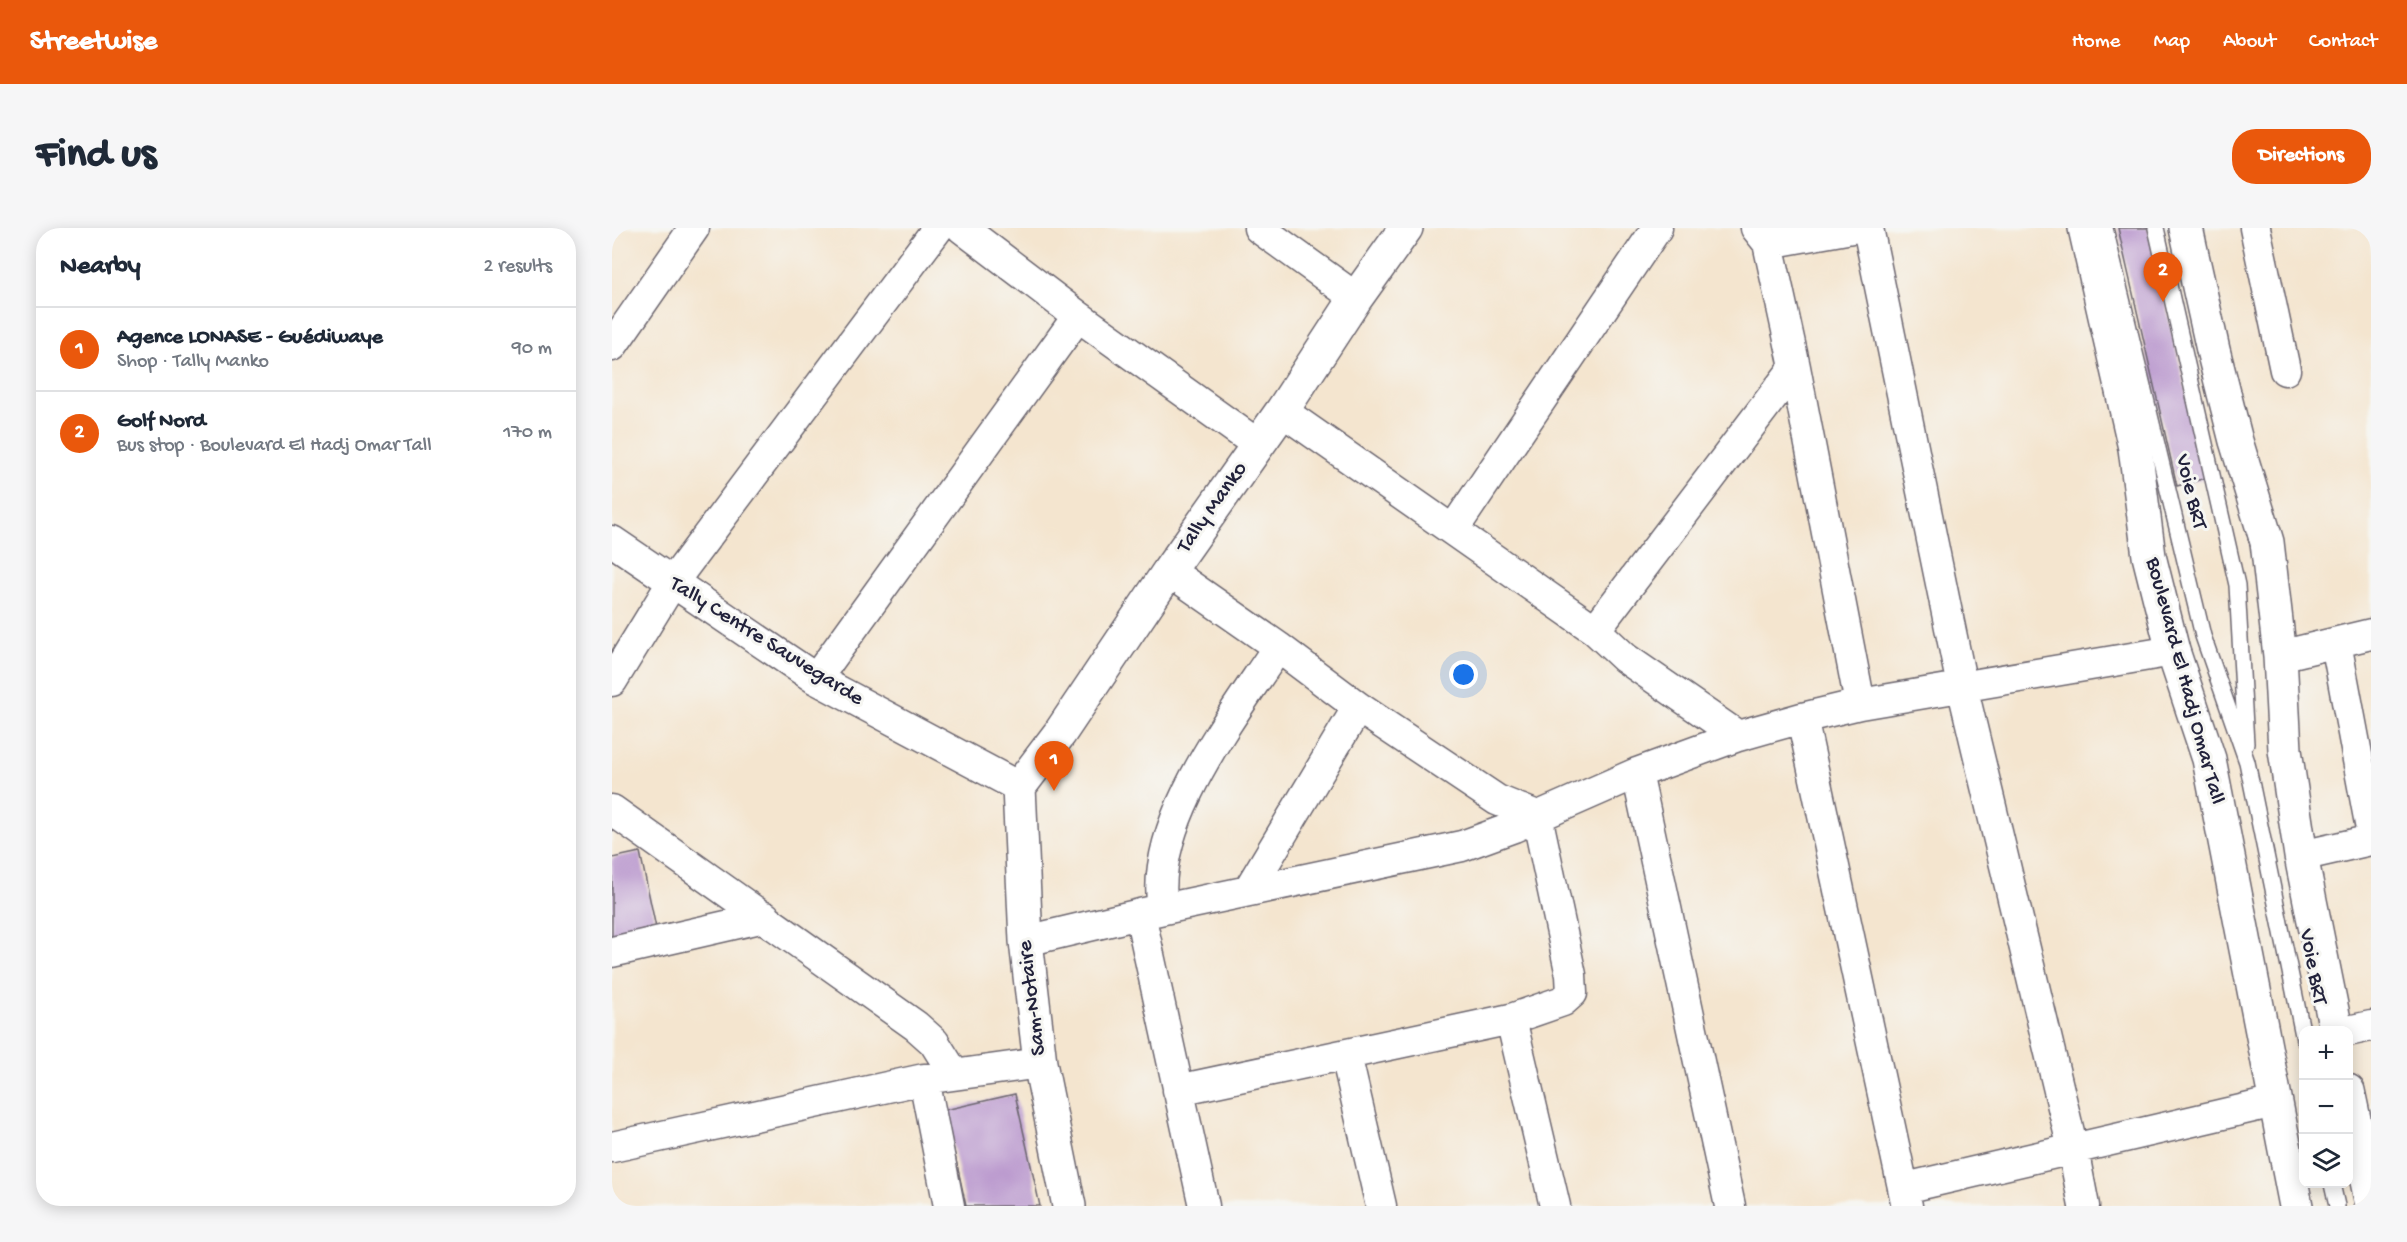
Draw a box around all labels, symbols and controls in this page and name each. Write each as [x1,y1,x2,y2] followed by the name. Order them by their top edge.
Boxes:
[30,26,157,59] text: Streetwise
[2072,30,2120,55] text: Home
[2153,30,2190,55] text: Map
[2223,30,2276,55] text: About
[2309,30,2377,55] text: Contact
[2232,129,2371,184] button: Directions
[36,132,156,181] text: Find us
[60,252,141,283] text: Nearby
[2144,253,2182,302] pin: 2
[483,256,552,279] text: 2 results
[117,325,383,351] text: Agence LONASE - Guédiwaye
[75,338,84,361] text: 1
[512,338,552,361] text: 90 m
[117,351,269,374] text: Shop · Tally Manko
[117,409,206,435] text: Golf Nord
[75,422,84,445] text: 2
[503,422,552,445] text: 170 m
[117,435,432,458] text: Bus stop · Boulevard El Hadj Omar Tall
[2168,451,2212,534] street label: Voie BRT
[1171,457,1254,560] street label: Tally Manko
[2138,554,2230,807] street label: Boulevard El Hadj Omar Tall
[662,571,868,713] street label: Tally Centre Sauvegarde
[1449,660,1478,689] your location
[1034,742,1074,791] pin: 1
[2292,926,2332,1008] street label: Voie BRT
[1013,938,1053,1057] street label: Sam-Notaire
[2299,1026,2353,1188] map controls
[2299,1026,2353,1080] button: +
[2299,1080,2353,1134] button: −
[2299,1134,2353,1188] button: layers

